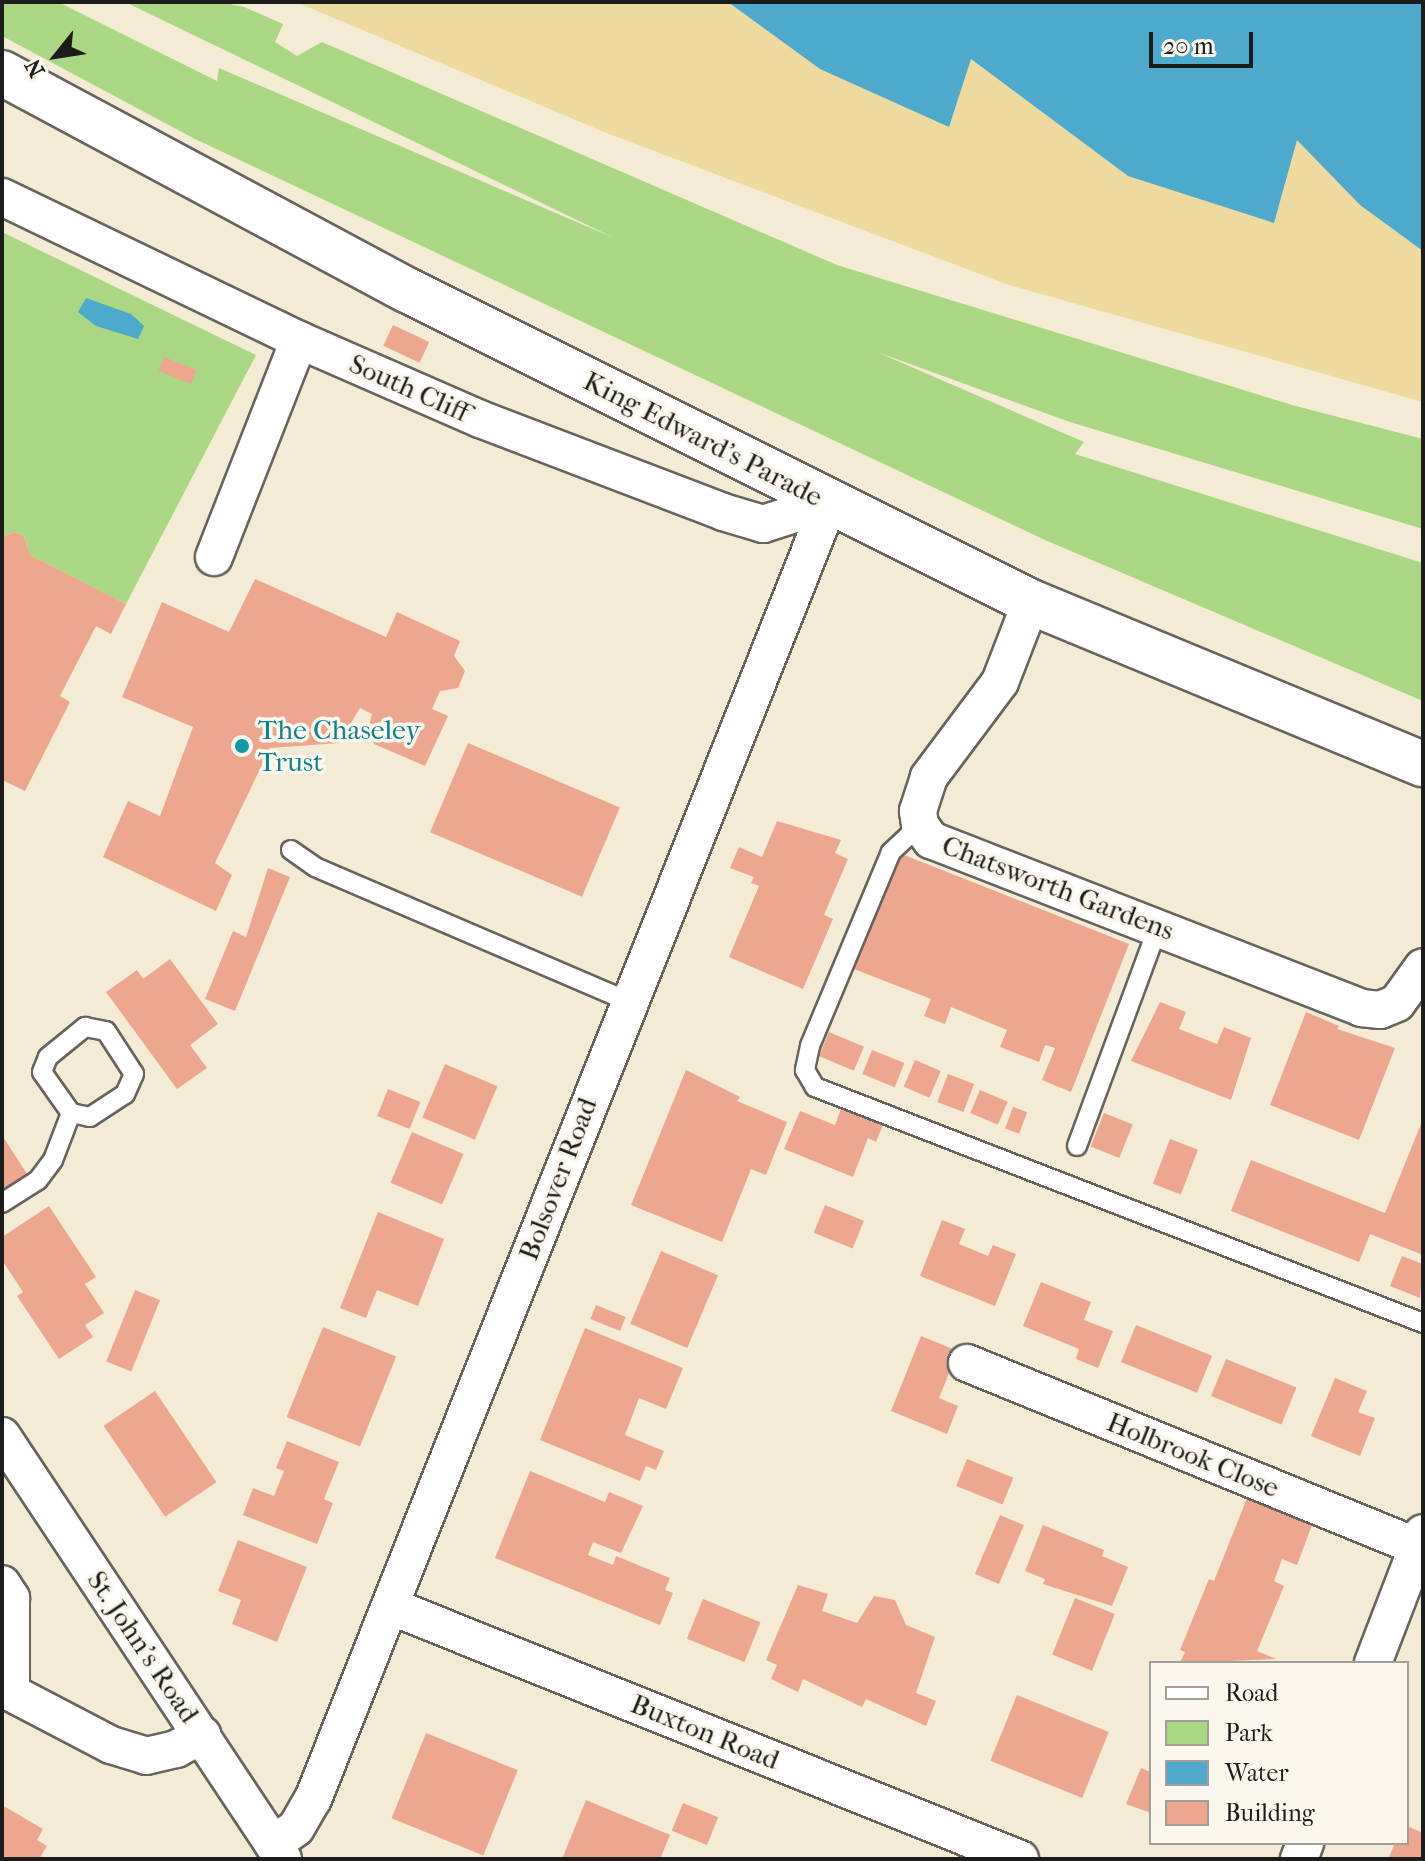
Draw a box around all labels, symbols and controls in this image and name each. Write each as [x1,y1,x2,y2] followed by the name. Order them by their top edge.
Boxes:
[16,16,96,96] north arrow
[1153,16,1257,66] scale bar
[1163,32,1214,60] text: 20 m
[20,54,51,82] text: N
[344,347,474,429] street label: South Cliff
[578,364,828,514] street label: King Edward's Parade
[258,713,420,779] place label: The Chaseley Trust
[233,737,251,755] marker: The Chaseley Trust
[937,828,1179,948] street label: Chatsworth Gardens
[512,1093,604,1265] street label: Bolsover Road
[1102,1405,1284,1505] street label: Holbrook Close
[80,1565,206,1729] street label: St. John's Road
[1149,1661,1409,1845] legend
[1225,1679,1278,1707] text: Road
[626,1687,784,1777] street label: Buxton Road
[1225,1719,1273,1747] text: Park
[1225,1759,1289,1787] text: Water
[1225,1799,1315,1827] text: Building

